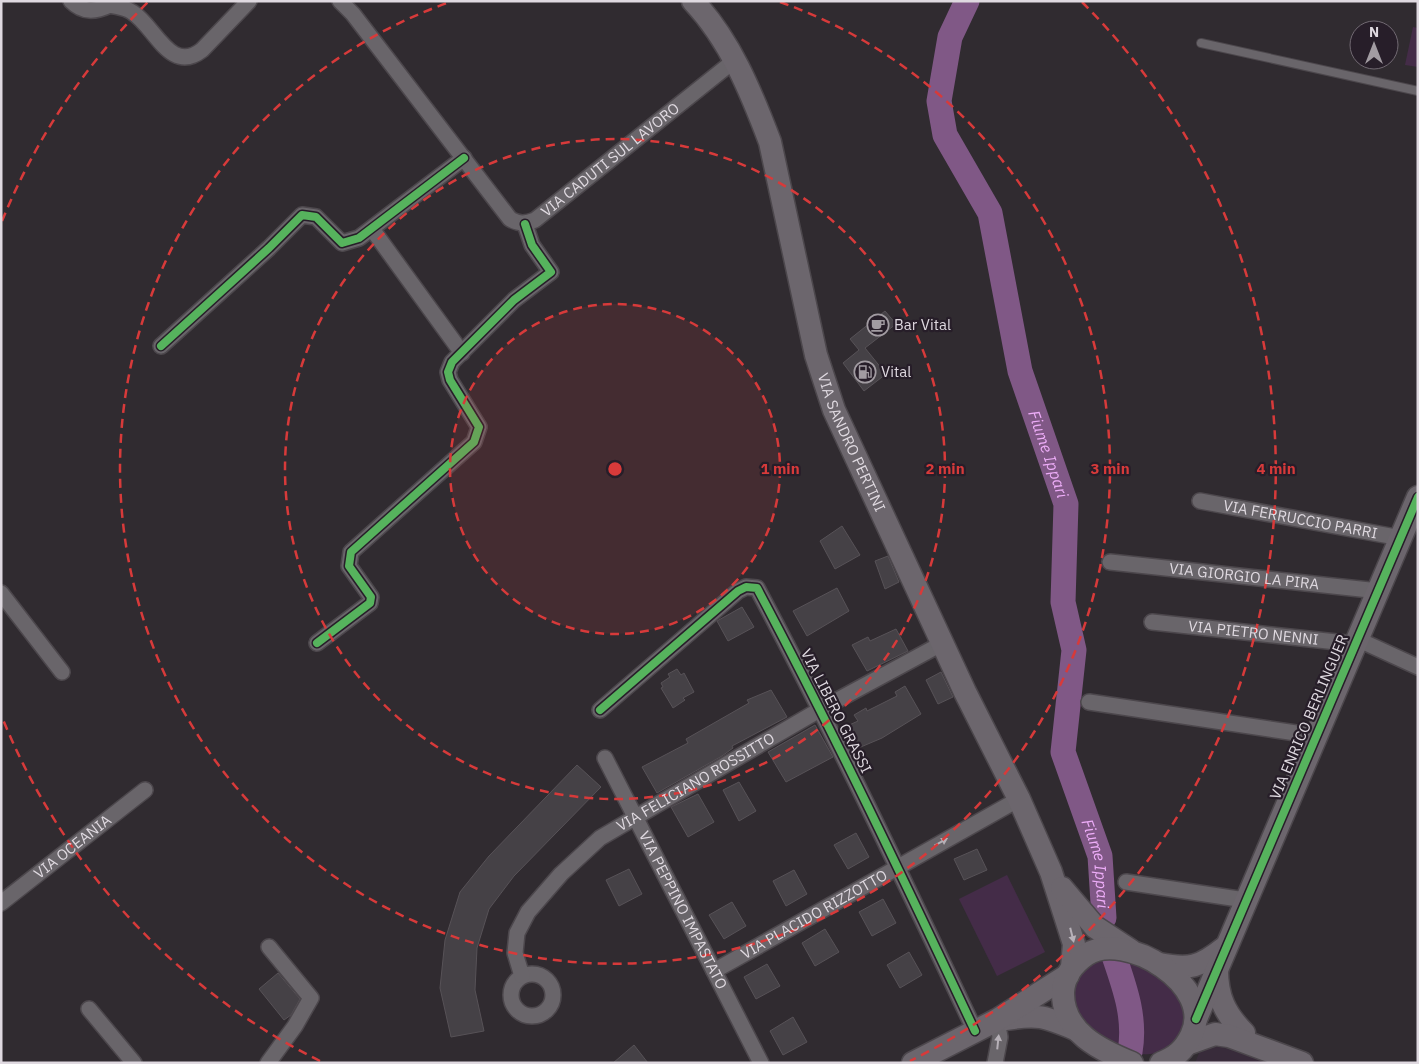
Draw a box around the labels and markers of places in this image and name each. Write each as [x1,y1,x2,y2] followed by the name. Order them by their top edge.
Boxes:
[866,313,890,337] cafe icon: Bar Vital
[894,315,951,334] place label: Bar Vital
[853,360,877,384] fuel station icon: Vital
[881,362,911,381] place label: Vital
[606,460,624,478] centre of rings

